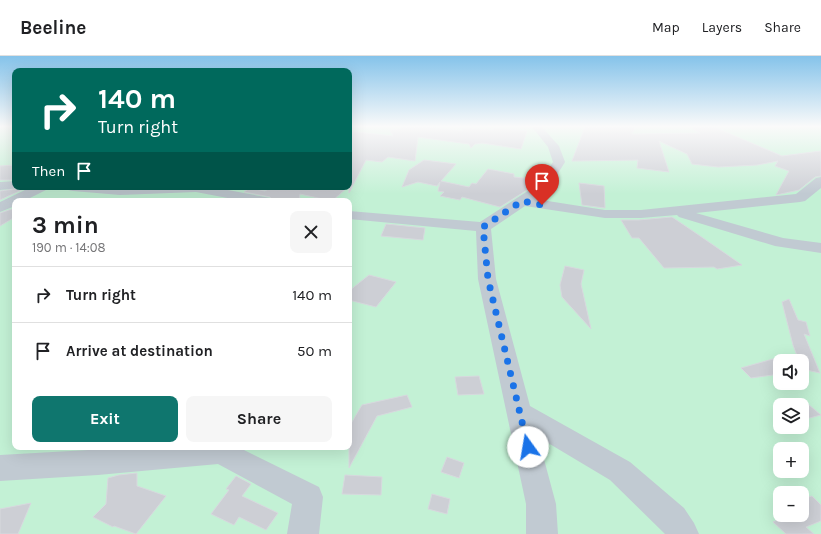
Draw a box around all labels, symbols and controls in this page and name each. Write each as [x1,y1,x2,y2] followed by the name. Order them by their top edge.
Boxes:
[20,17,86,39] text: Beeline
[652,19,680,36] text: Map
[702,19,742,36] text: Layers
[764,19,801,36] text: Share
[98,82,176,115] text: 140 m
[32,84,84,136] icon: right
[98,116,178,138] text: Turn right
[73,160,95,182] icon: arrive
[32,162,65,180] text: Then
[525,164,559,205] pin
[531,170,553,192] icon: arrive
[32,211,99,239] text: 3 min
[290,211,332,253] button: close
[32,240,106,255] text: 190 m · 14:08
[32,284,54,306] icon: right
[66,286,136,304] text: Turn right
[292,286,332,304] text: 140 m
[32,340,54,362] icon: arrive
[66,342,213,360] text: Arrive at destination
[297,342,332,360] text: 50 m
[773,354,809,522] map controls
[773,354,809,390] button: sound
[32,396,178,442] button: Exit
[186,396,332,442] button: Share
[773,398,809,434] button: layers
[507,426,549,468] position arrow
[773,442,809,478] button: +
[773,486,809,522] button: −

